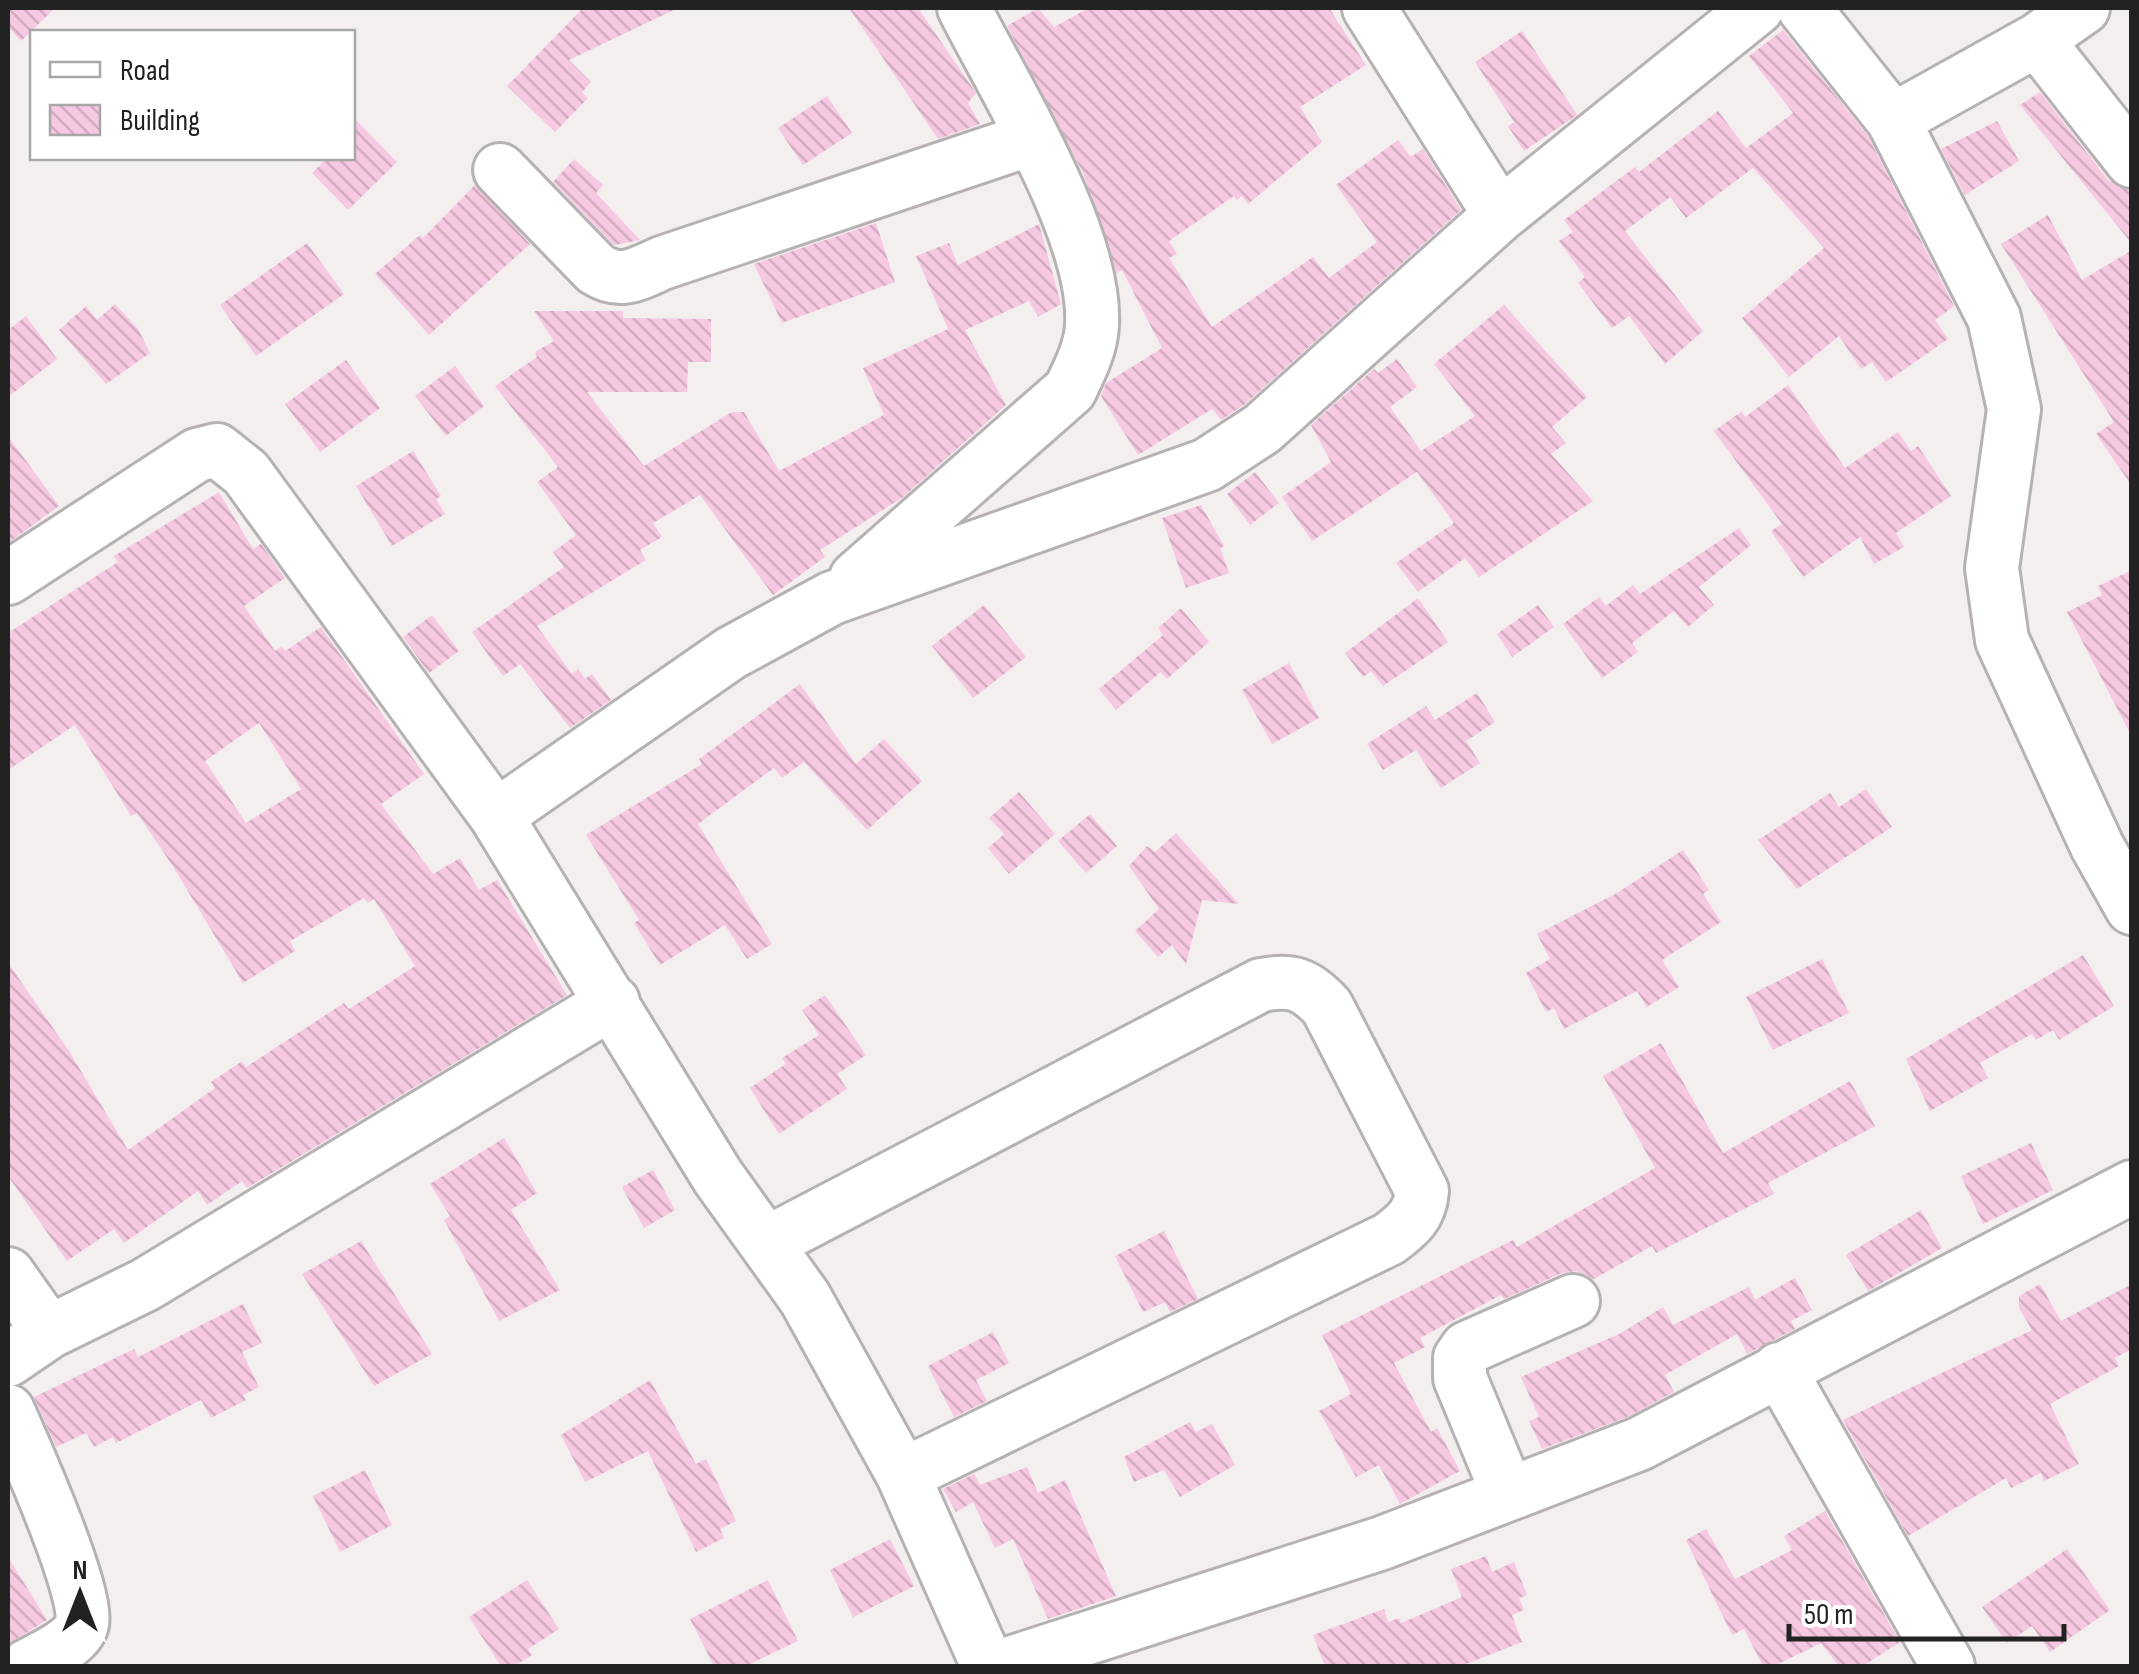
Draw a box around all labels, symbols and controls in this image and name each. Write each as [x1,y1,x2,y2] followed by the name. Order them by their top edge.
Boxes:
[30,30,355,160] legend
[120,53,170,89] text: Road
[120,103,200,139] text: Building
[30,1544,130,1644] north arrow
[73,1554,87,1587] text: N
[1789,1579,2064,1641] scale bar
[1804,1597,1853,1633] text: 50 m

